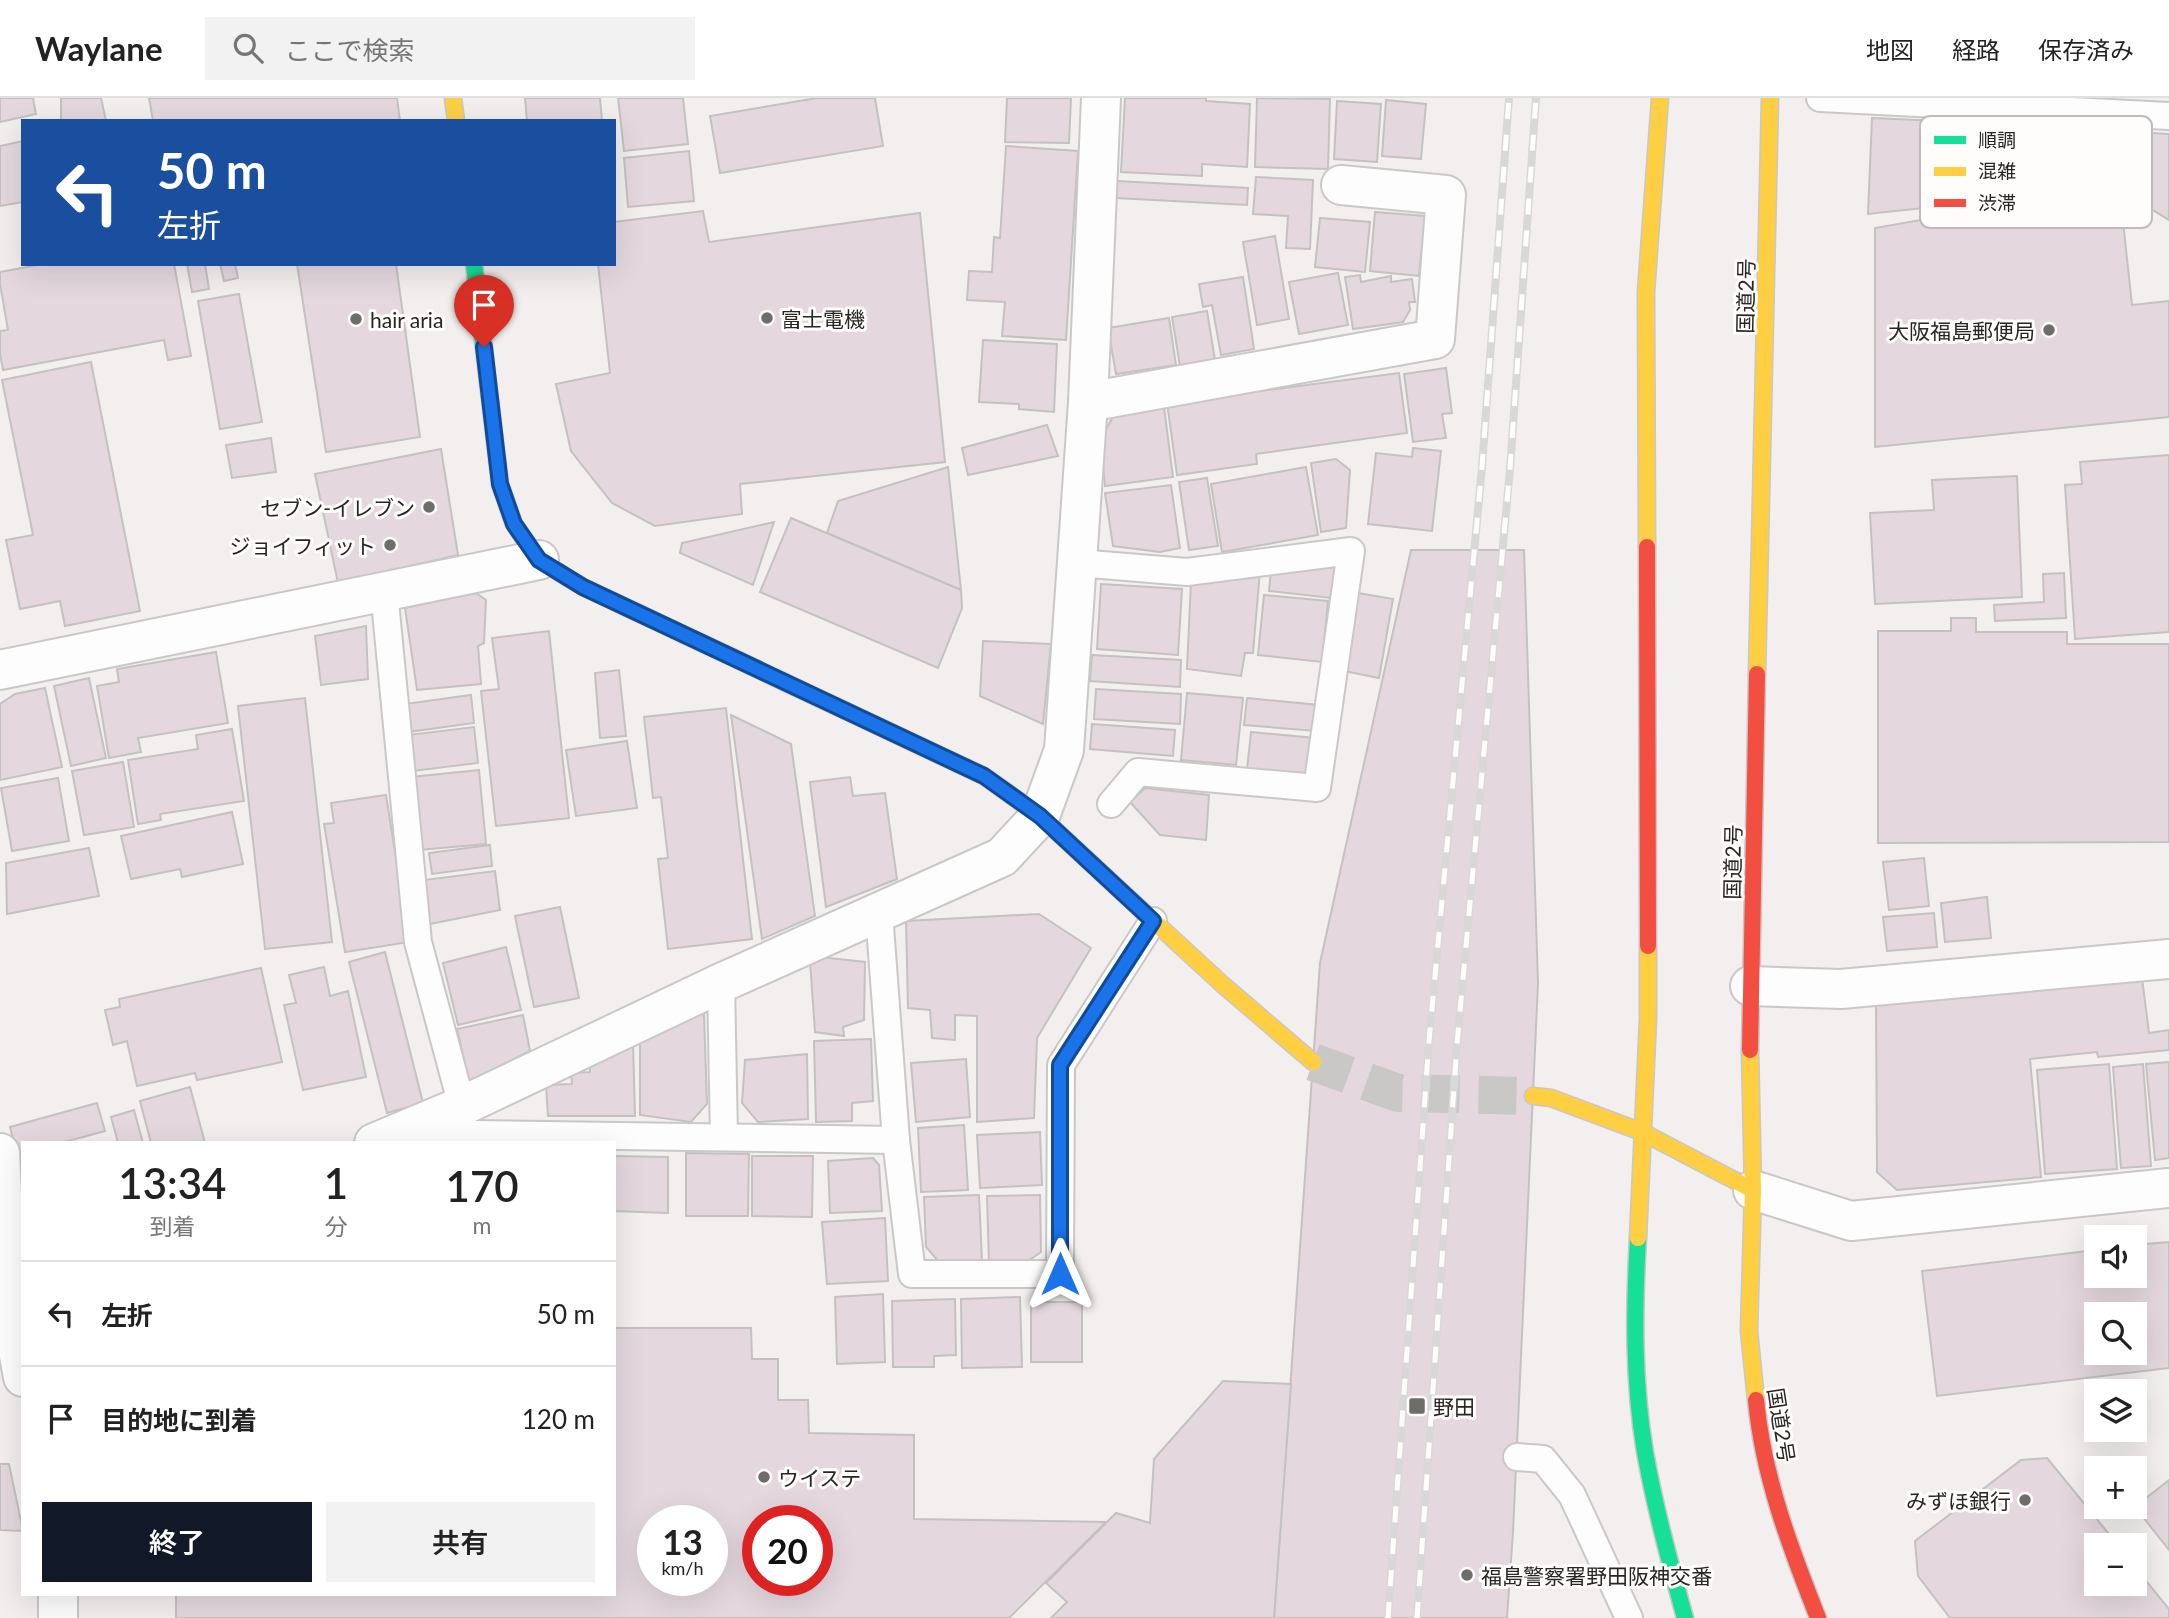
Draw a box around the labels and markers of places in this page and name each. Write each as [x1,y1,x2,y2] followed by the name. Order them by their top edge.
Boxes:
[454,275,514,347] pin
[781,306,865,331] place label: 富士電機
[370,307,443,332] place label: hair aria
[759,310,775,326] marker: 富士電機
[348,311,364,327] marker: hair aria
[1888,318,2035,343] place label: 大阪福島郵便局
[2041,322,2057,338] marker: 大阪福島郵便局
[260,495,415,520] place label: セブン-イレブン
[421,499,437,515] marker: セブン-イレブン
[229,533,376,558] place label: ジョイフィット
[382,537,398,553] marker: ジョイフィット
[1433,1394,1475,1419] place label: 野田
[1407,1396,1427,1416] marker: 野田
[778,1465,861,1490] place label: ウイステ
[756,1469,772,1485] marker: ウイステ
[1906,1488,2011,1513] place label: みずほ銀行
[2017,1492,2033,1508] marker: みずほ銀行
[1481,1563,1712,1588] place label: 福島警察署野田阪神交番
[1459,1567,1475,1583] marker: 福島警察署野田阪神交番

